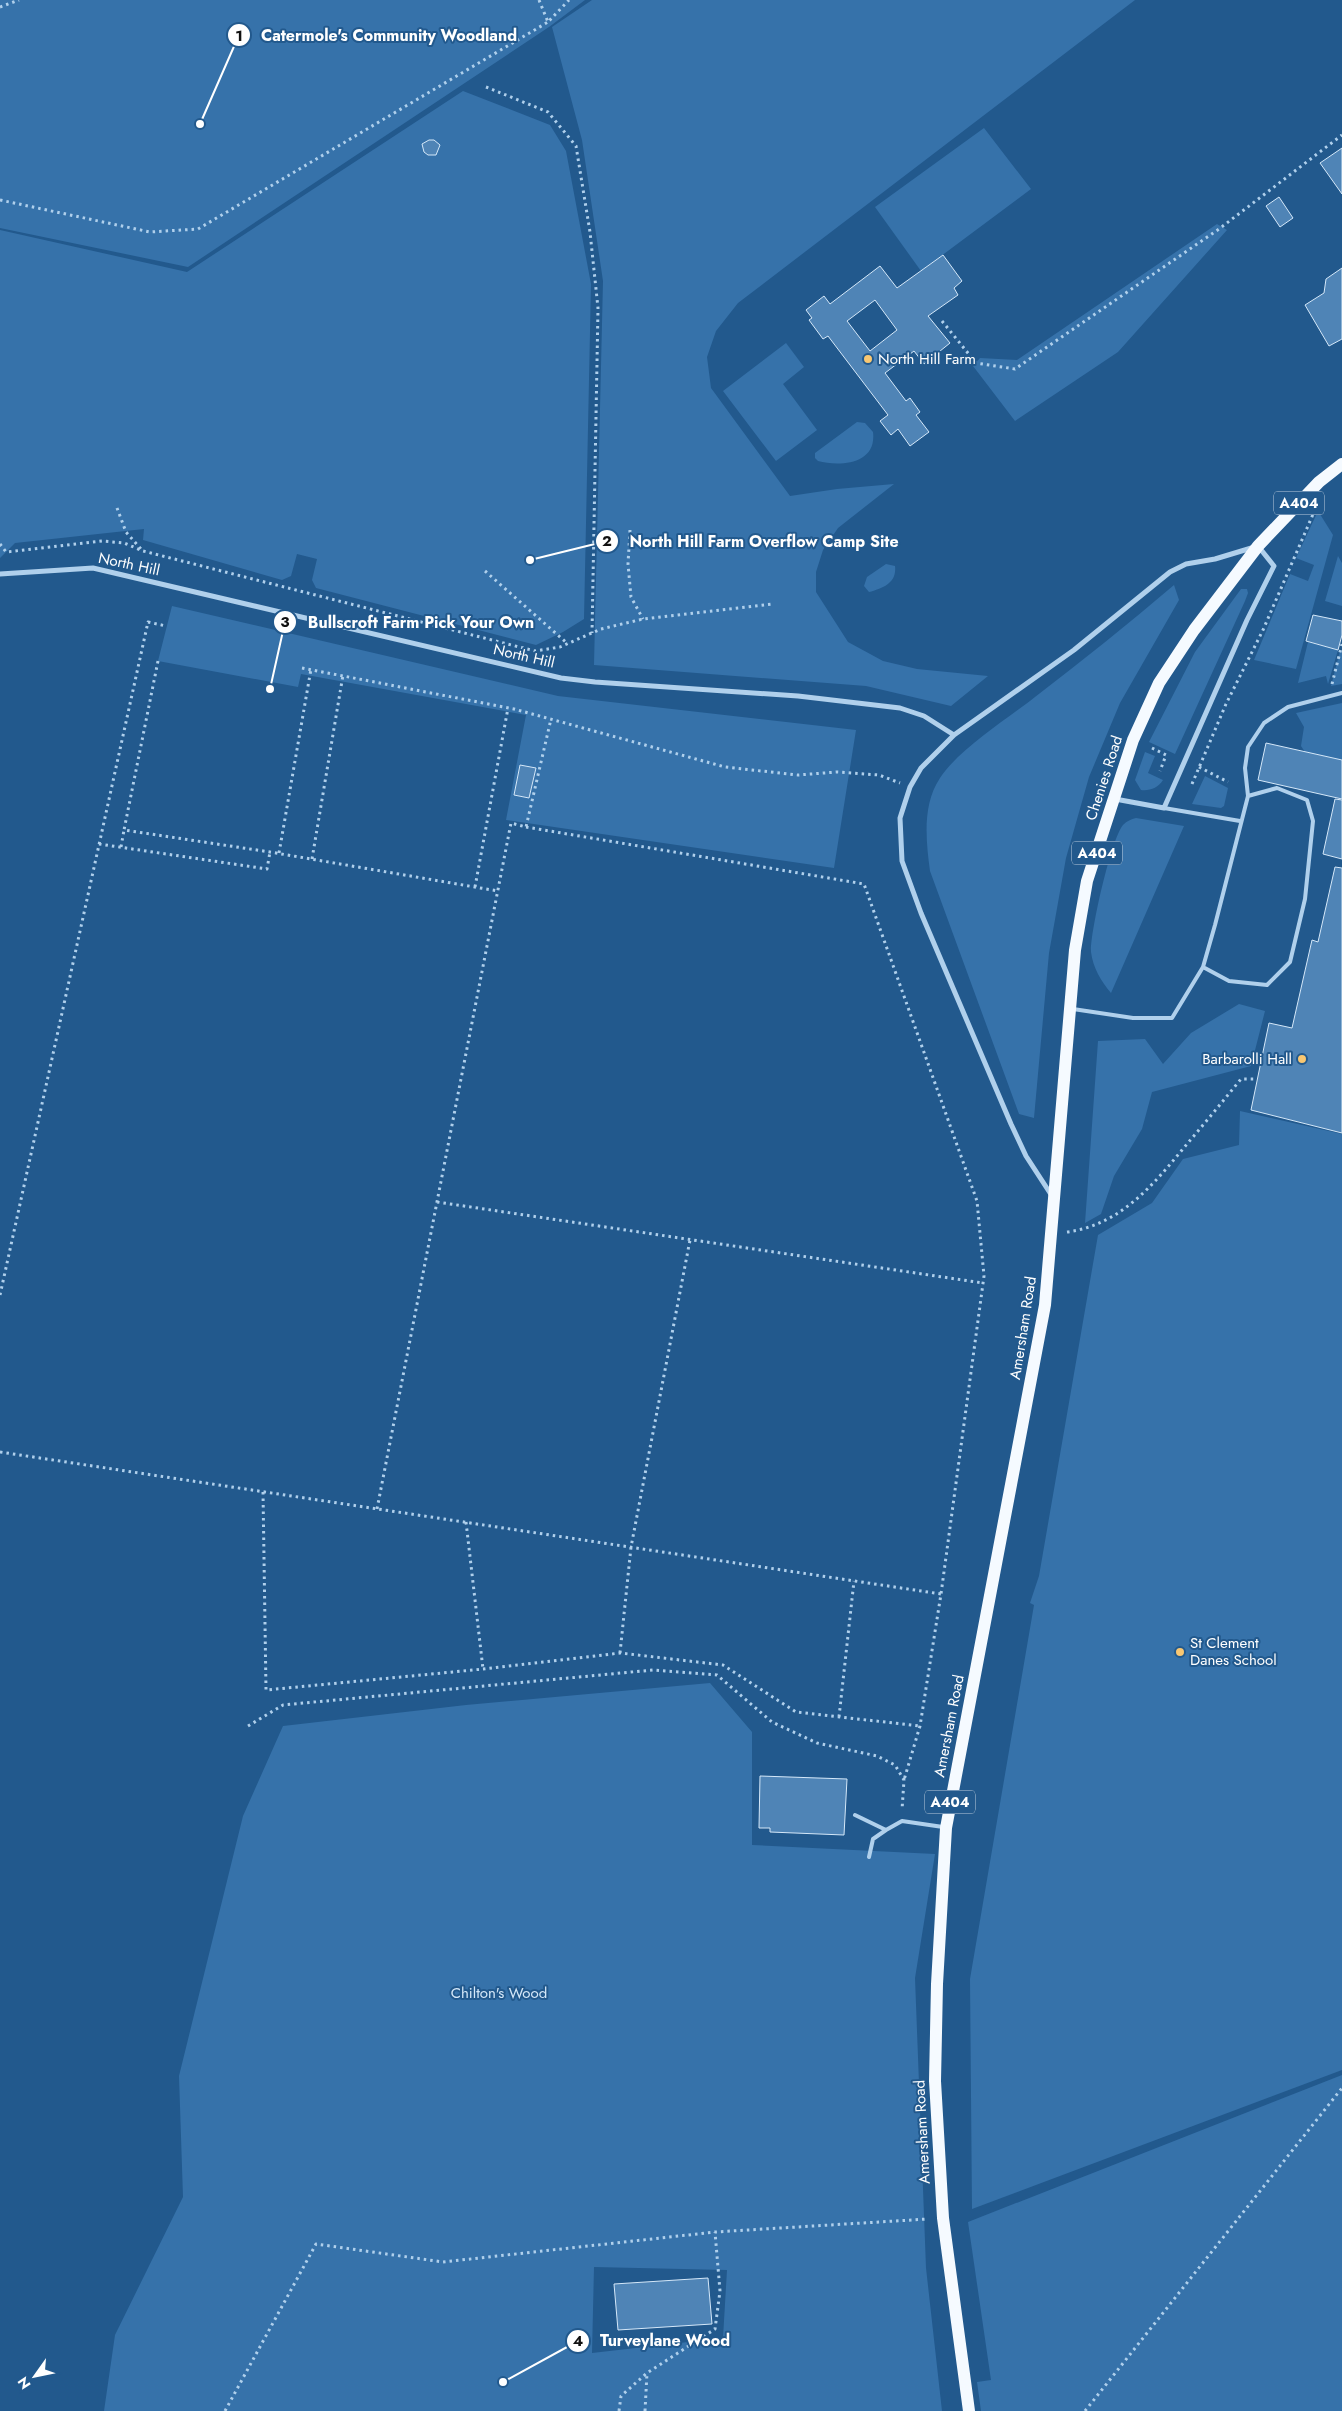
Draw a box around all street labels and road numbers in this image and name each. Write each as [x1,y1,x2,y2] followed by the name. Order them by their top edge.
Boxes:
[1274,492,1324,514] road number: A404
[96,547,162,581] street label: North Hill
[491,638,557,674] street label: North Hill
[1080,733,1128,823] street label: Chenies Road
[1072,841,1122,864] road number: A404
[1004,1275,1042,1381] street label: Amersham Road
[928,1673,970,1779] street label: Amersham Road
[925,1790,975,1814] road number: A404
[908,2079,936,2185] street label: Amersham Road

